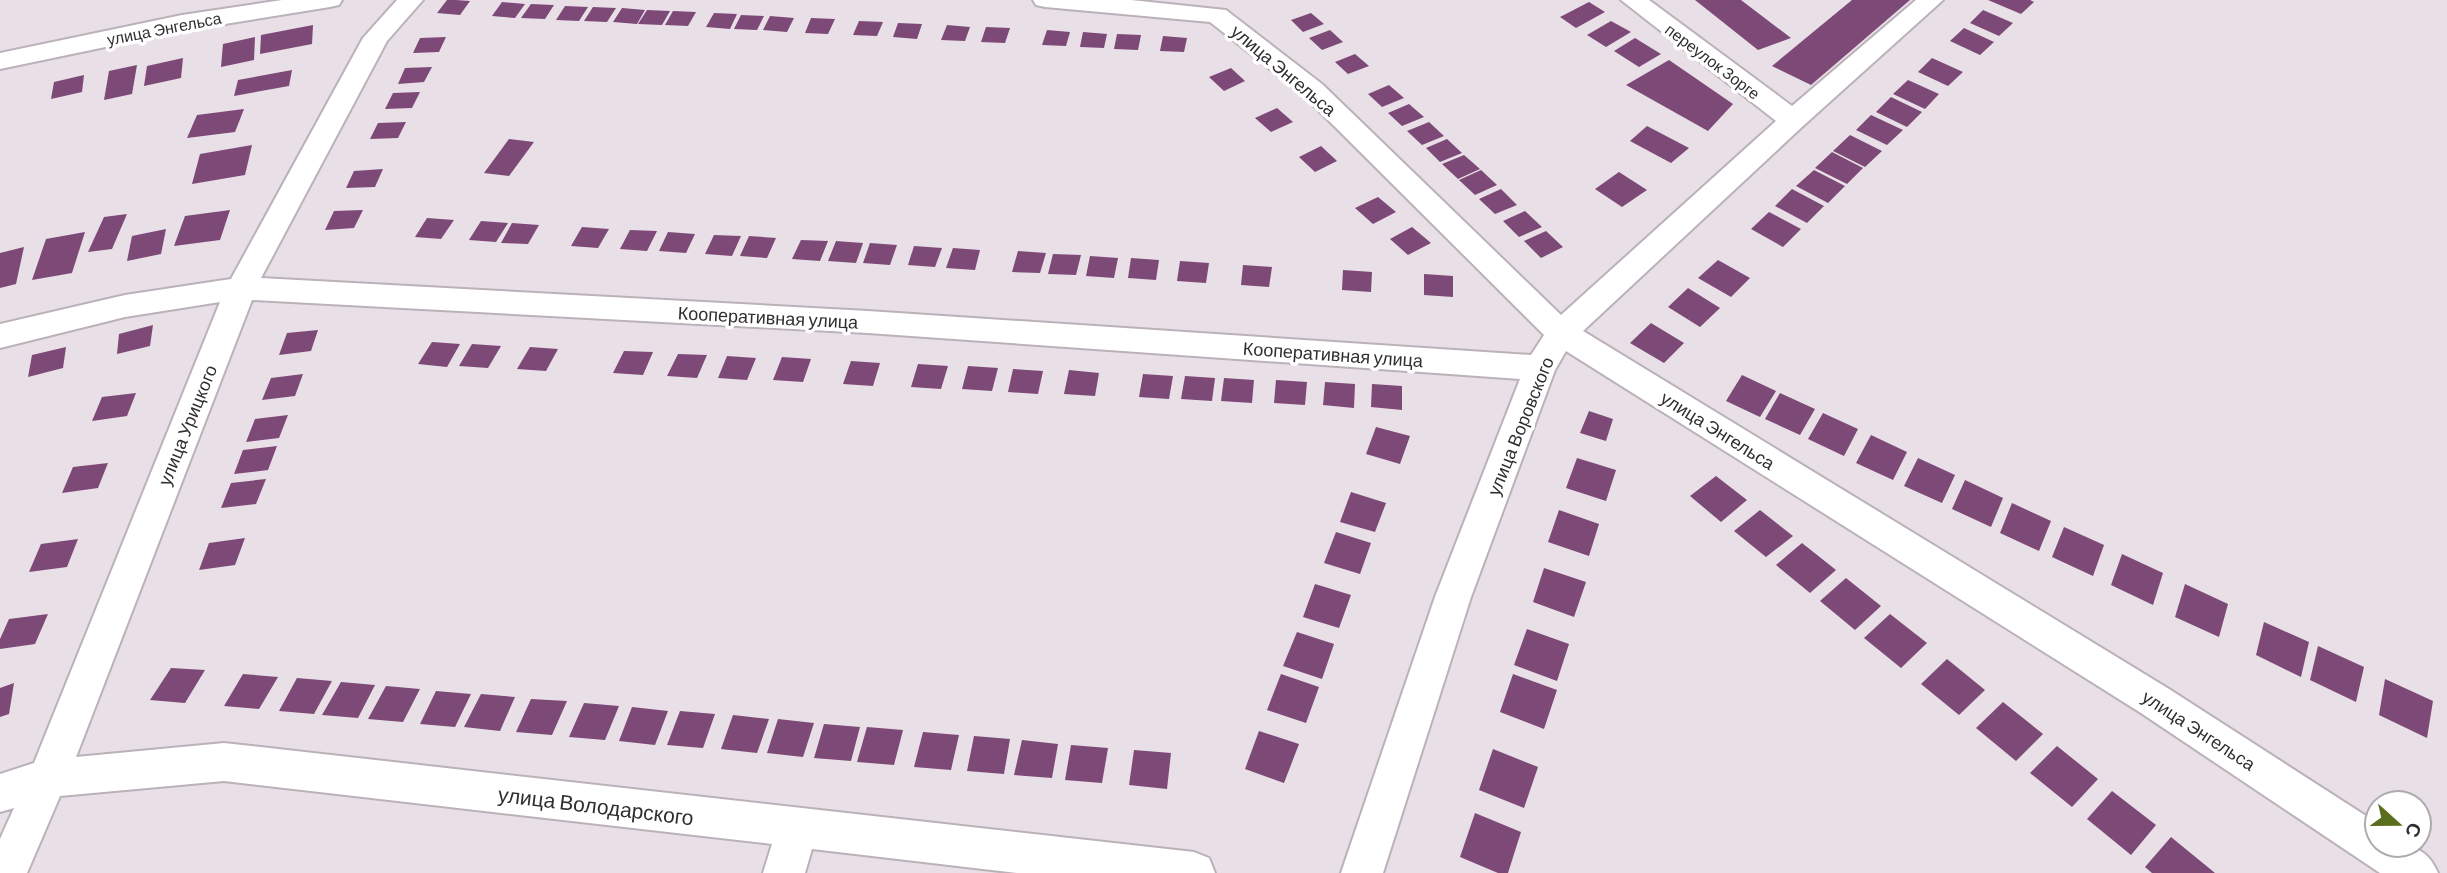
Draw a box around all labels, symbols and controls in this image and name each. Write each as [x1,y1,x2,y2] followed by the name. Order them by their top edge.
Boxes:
[105,8,223,48] street label: улица Энгельса
[1662,19,1764,103] street label: переулок Зорге
[1227,20,1342,121] street label: улица Энгельса
[677,301,860,333] street label: Кооперативная улица
[1242,337,1425,371] street label: Кооперативная улица
[1482,353,1558,499] street label: улица Воровского
[153,361,221,489] street label: улица Урицкого
[1657,386,1780,474] street label: улица Энгельса
[2138,685,2261,775] street label: улица Энгельса
[497,781,695,829] street label: улица Володарского
[2363,789,2433,859] north arrow
[2401,820,2428,841] text: С

